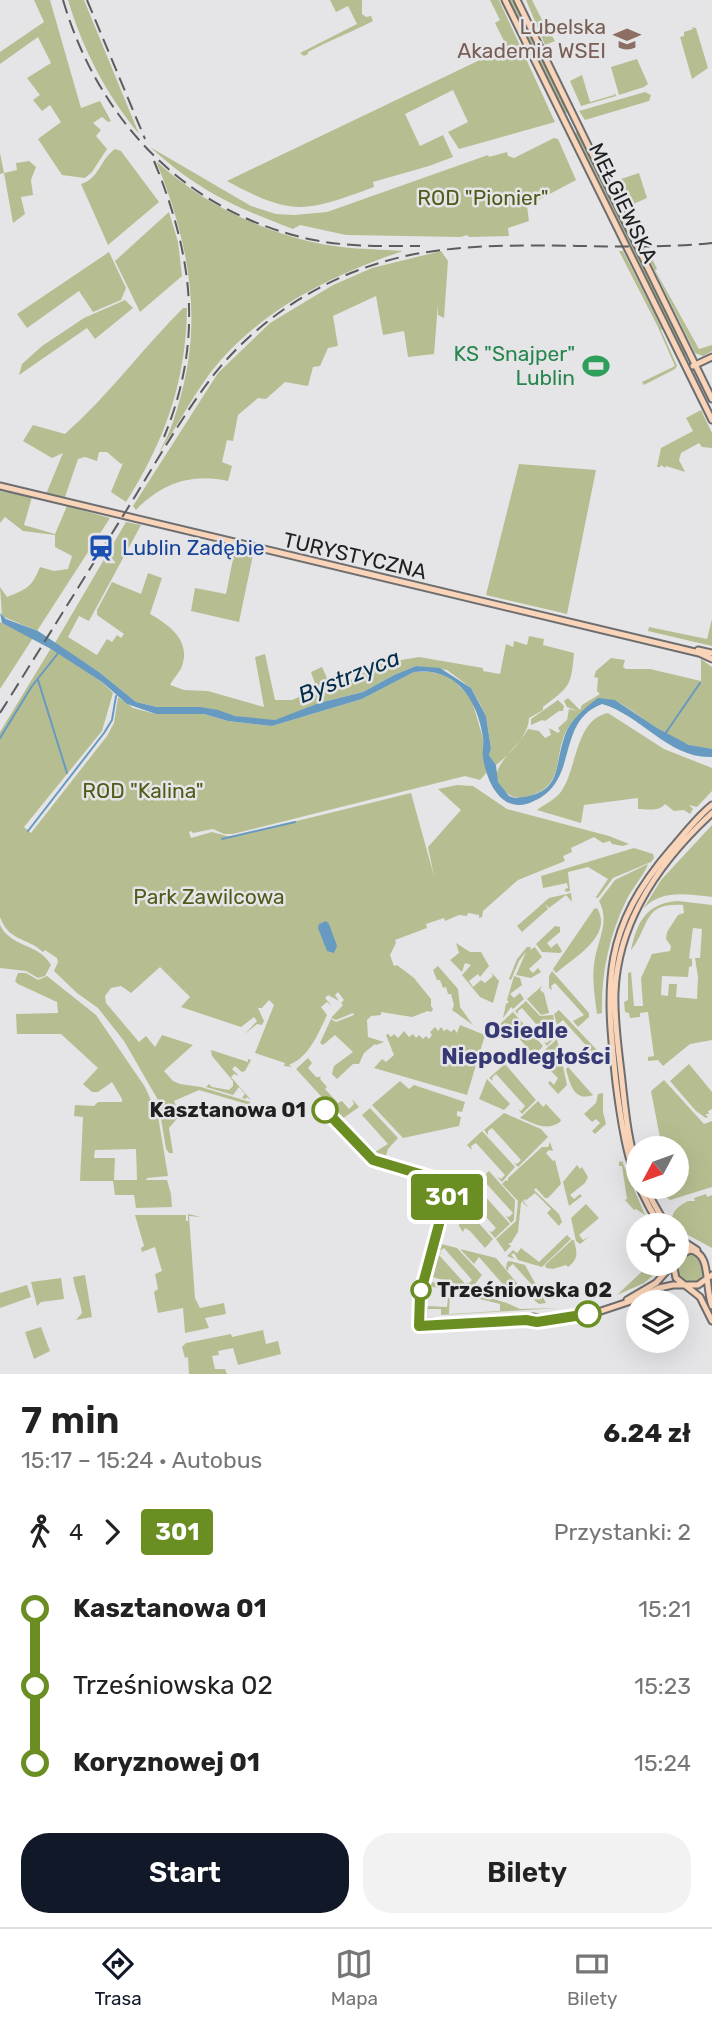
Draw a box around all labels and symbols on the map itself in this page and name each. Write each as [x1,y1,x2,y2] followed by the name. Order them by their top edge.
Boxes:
[457,14,606,63] place label: Lubelska Akademia WSEI
[612,24,642,54] school or university icon: Lubelska Akademia WSEI
[584,139,663,267] street label: MEŁGIEWSKA
[417,185,549,210] park label: ROD "Pionier"
[454,341,575,390] place label: KS "Snajper" Lublin
[581,351,611,381] sports icon: KS "Snajper" Lublin
[281,527,429,584] street label: TURYSTYCZNA
[86,533,116,563] station icon: Lublin Zadębie
[122,535,264,560] place label: Lublin Zadębie
[294,643,404,709] water label: Bystrzyca
[82,778,204,803] park label: ROD "Kalina"
[133,884,285,909] park label: Park Zawilcowa
[441,1016,611,1070] district label: Osiedle Niepodległości
[150,1097,306,1122] place label: Kasztanowa 01
[312,1097,338,1123] marker: Kasztanowa 01
[626,1136,690,1199] north arrow
[407,1174,487,1220] line badge: 301
[437,1277,612,1302] place label: Trześniowska 02
[411,1280,431,1300] marker: Trześniowska 02
[575,1301,601,1327] unlabelled marker

